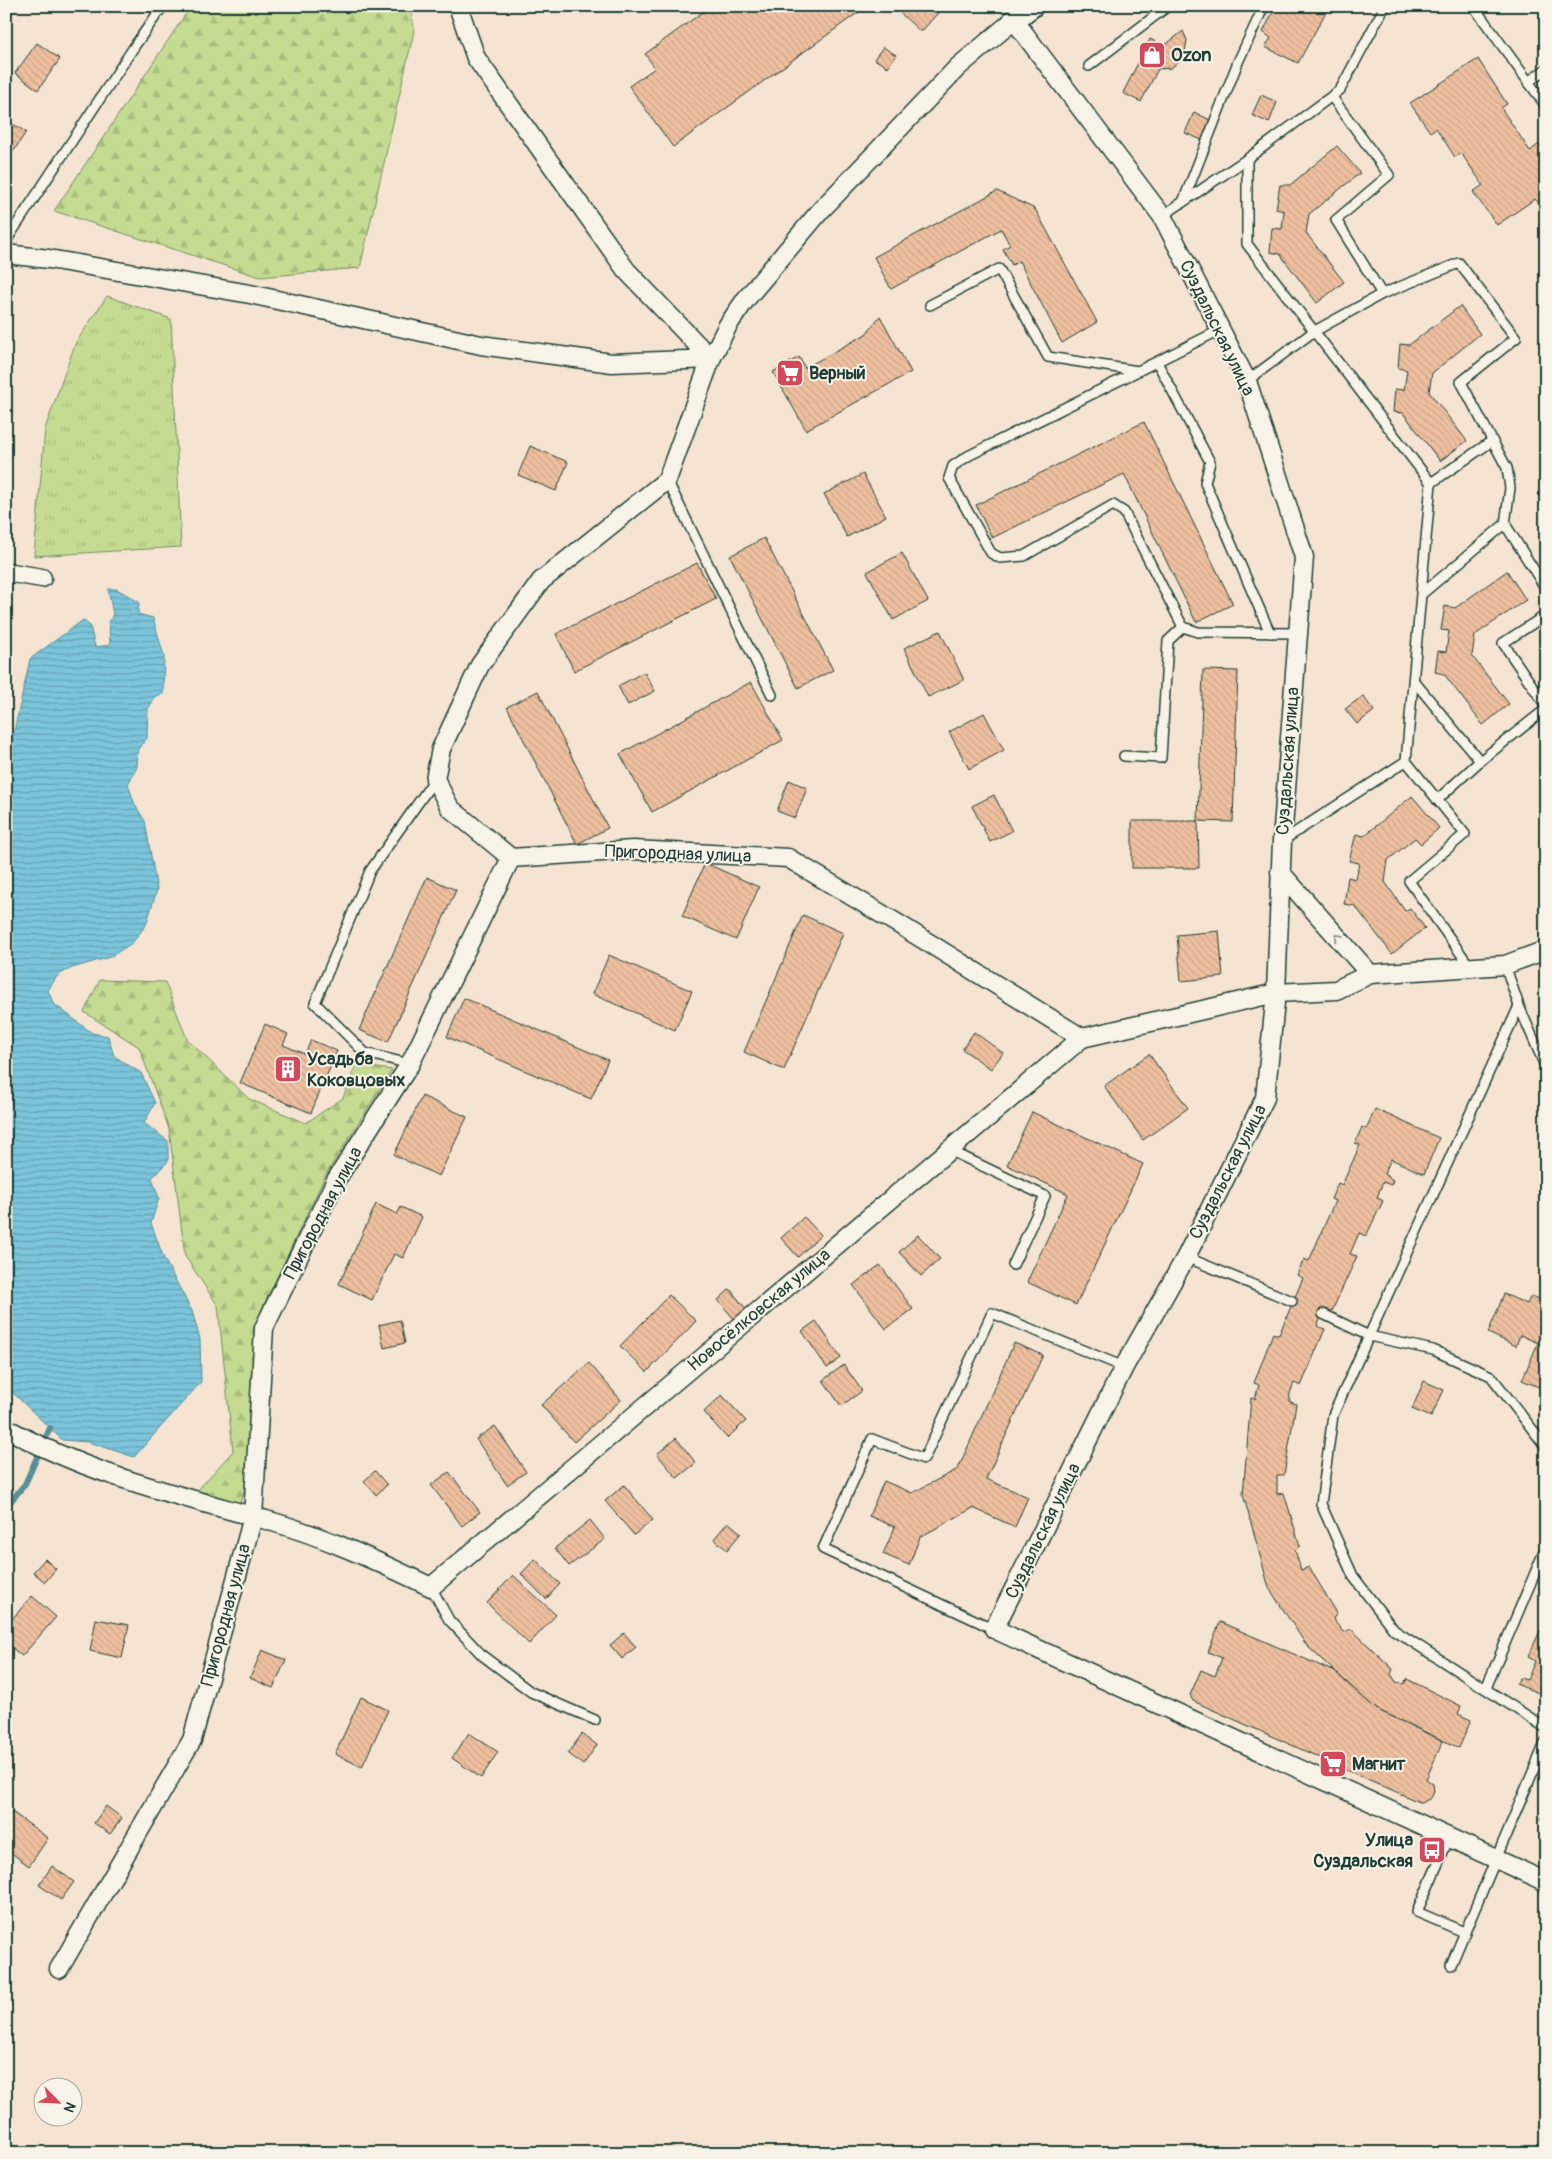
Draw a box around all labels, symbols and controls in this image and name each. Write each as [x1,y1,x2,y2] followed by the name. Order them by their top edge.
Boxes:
[1137,40,1167,70] shop icon: Ozon
[1171,44,1211,67] place label: Ozon
[1174,256,1260,400] street label: Суздальская улица
[775,358,805,388] supermarket icon: Верный
[809,362,866,385] place label: Верный
[1271,686,1305,836] street label: Суздальская улица
[604,840,752,868] street label: Пригородная улица
[1334,934,1343,943] one-way arrow
[307,1048,405,1092] place label: Усадьба Коковцовых
[273,1054,303,1084] building icon: Усадьба Коковцовых
[1184,1101,1272,1243] street label: Суздальская улица
[278,1143,368,1283] street label: Пригородная улица
[683,1243,835,1377] street label: Новосёлковская улица
[1000,1459,1086,1603] street label: Суздальская улица
[196,1541,256,1689] street label: Пригородная улица
[1318,1749,1348,1779] supermarket icon: Магнит
[1352,1753,1406,1776] place label: Магнит
[1313,1829,1414,1873] place label: Улица Суздальская
[1417,1835,1447,1865] bus stop icon: Улица Суздальская
[32,2076,82,2126] north arrow
[60,2099,79,2115] text: N

